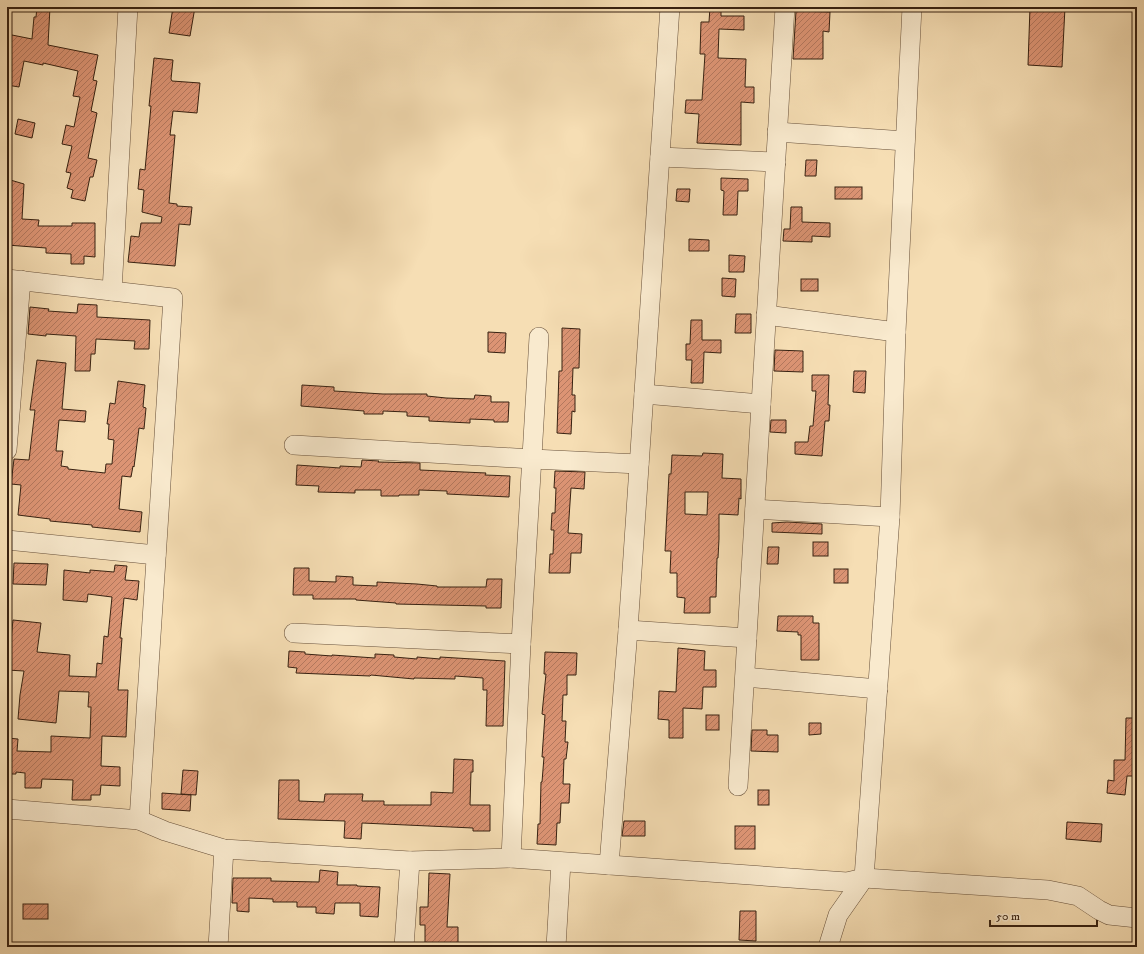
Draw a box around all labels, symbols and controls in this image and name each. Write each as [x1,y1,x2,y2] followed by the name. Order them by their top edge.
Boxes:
[990,902,1097,928] scale bar
[996,909,1020,924] text: 50 m

